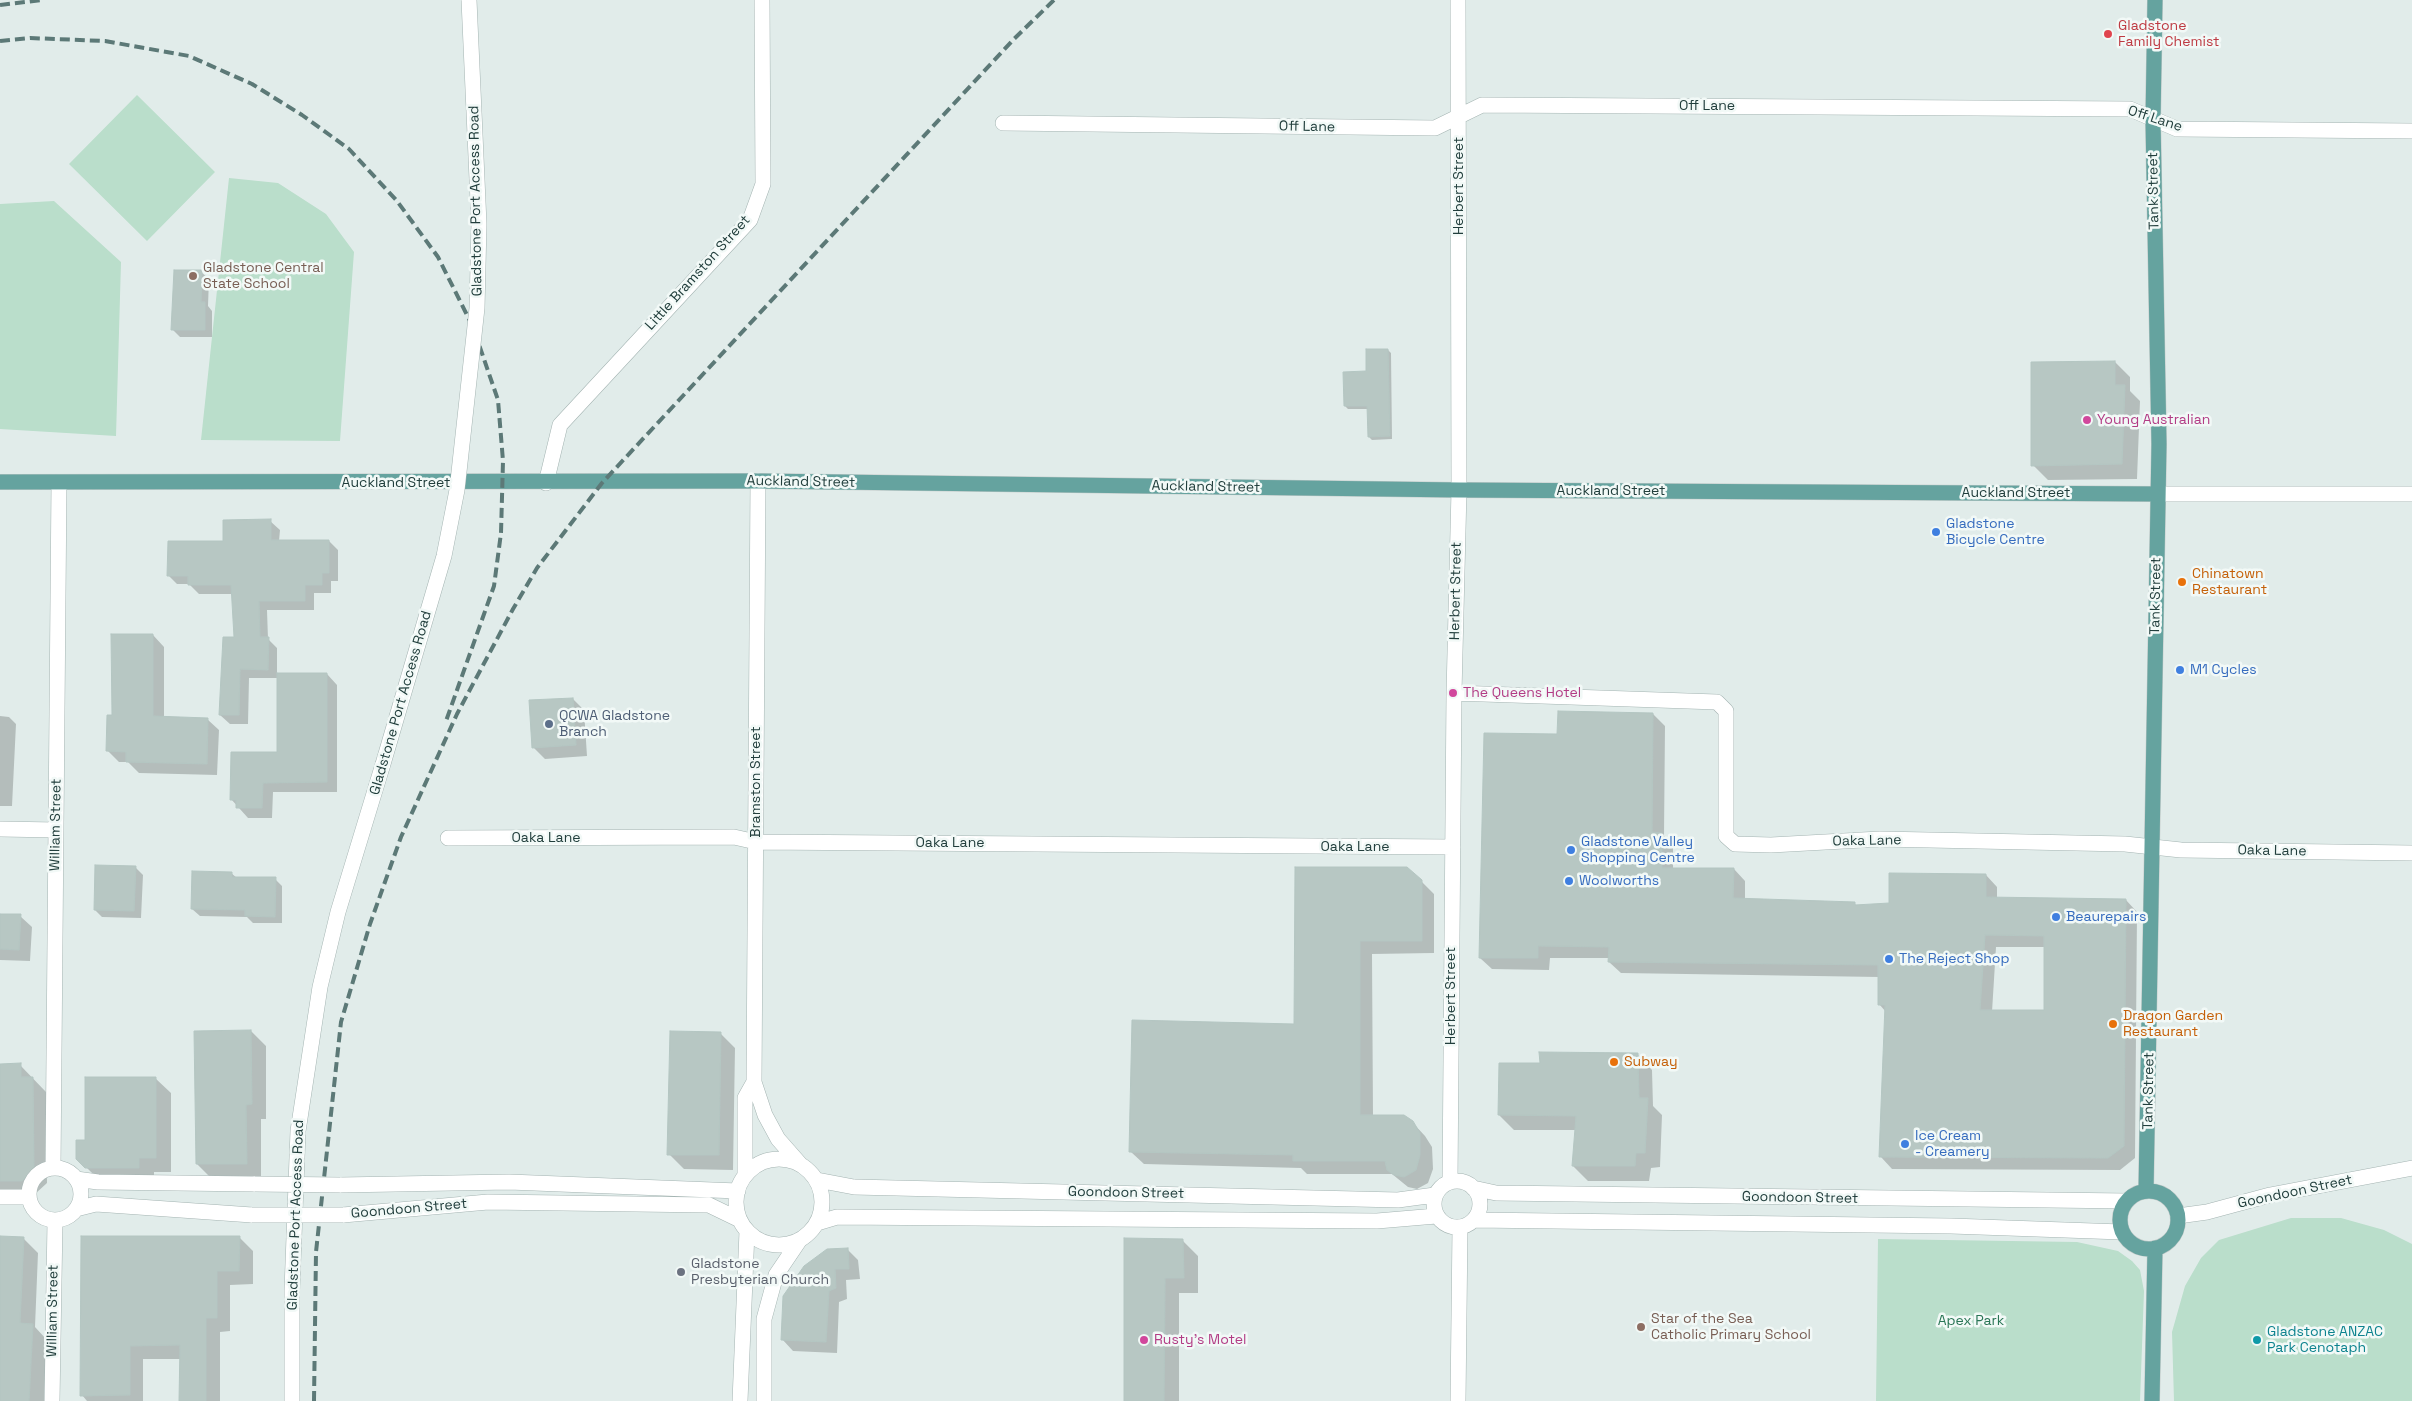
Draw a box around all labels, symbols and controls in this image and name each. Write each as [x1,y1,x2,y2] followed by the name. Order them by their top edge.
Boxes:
[2118,18,2220,50] place label: Gladstone Family Chemist
[2102,28,2114,40] marker: Gladstone Family Chemist
[1679,98,1735,114] street label: Off Lane
[2126,102,2184,136] street label: Off Lane
[466,105,486,297] street label: Gladstone Port Access Road
[1279,118,1335,136] street label: Off Lane
[1451,137,1467,235] street label: Herbert Street
[2145,152,2163,230] street label: Tank Street
[642,212,754,334] street label: Little Bramston Street
[203,260,324,292] place label: Gladstone Central State School
[187,270,199,282] marker: Gladstone Central State School
[2097,412,2210,428] place label: Young Australian
[2081,414,2093,426] marker: Young Australian
[746,473,856,491] street label: Auckland Street
[342,475,450,491] street label: Auckland Street
[1151,478,1261,496] street label: Auckland Street
[1557,483,1665,499] street label: Auckland Street
[1962,485,2070,501] street label: Auckland Street
[1946,516,2045,548] place label: Gladstone Bicycle Centre
[1930,526,1942,538] marker: Gladstone Bicycle Centre
[1447,542,1465,640] street label: Herbert Street
[2147,557,2165,635] street label: Tank Street
[2192,566,2267,598] place label: Chinatown Restaurant
[2176,576,2188,588] marker: Chinatown Restaurant
[367,609,435,797] street label: Gladstone Port Access Road
[2190,662,2257,678] place label: M1 Cycles
[2174,664,2186,676] marker: M1 Cycles
[1463,685,1581,701] place label: The Queens Hotel
[1447,687,1459,699] marker: The Queens Hotel
[559,708,670,740] place label: QCWA Gladstone Branch
[543,718,555,730] marker: QCWA Gladstone Branch
[748,726,764,838] street label: Bramston Street
[47,779,65,871] street label: William Street
[511,830,581,846] street label: Oaka Lane
[1832,832,1902,850] street label: Oaka Lane
[1581,834,1695,866] place label: Gladstone Valley Shopping Centre
[915,835,985,851] street label: Oaka Lane
[1320,839,1390,855] street label: Oaka Lane
[2237,842,2307,860] street label: Oaka Lane
[1565,844,1577,856] marker: Gladstone Valley Shopping Centre
[1579,873,1659,889] place label: Woolworths
[1563,875,1575,887] marker: Woolworths
[2066,909,2146,925] place label: Beaurepairs
[2050,911,2062,923] marker: Beaurepairs
[1443,947,1459,1045] street label: Herbert Street
[1899,951,2010,967] place label: The Reject Shop
[1883,953,1895,965] marker: The Reject Shop
[2123,1008,2223,1040] place label: Dragon Garden Restaurant
[2107,1018,2119,1030] marker: Dragon Garden Restaurant
[2140,1052,2158,1130] street label: Tank Street
[1624,1054,1678,1070] place label: Subway
[1608,1056,1620,1068] marker: Subway
[284,1119,308,1311] street label: Gladstone Port Access Road
[1915,1128,1989,1160] place label: Ice Cream - Creamery
[1899,1138,1911,1150] marker: Ice Cream - Creamery
[2236,1172,2354,1212] street label: Goondoon Street
[1068,1184,1184,1202] street label: Goondoon Street
[1742,1189,1858,1207] street label: Goondoon Street
[350,1196,468,1222] street label: Goondoon Street
[691,1256,829,1288] place label: Gladstone Presbyterian Church
[44,1265,62,1357] street label: William Street
[675,1266,687,1278] marker: Gladstone Presbyterian Church
[1651,1311,1811,1344] place label: Star of the Sea Catholic Primary School
[1938,1313,2004,1329] park label: Apex Park
[1635,1321,1647,1333] marker: Star of the Sea Catholic Primary School
[2267,1324,2383,1356] place label: Gladstone ANZAC Park Cenotaph
[1154,1332,1246,1348] place label: Rusty’s Motel
[1138,1334,1150,1346] marker: Rusty’s Motel
[2251,1334,2263,1346] marker: Gladstone ANZAC Park Cenotaph

